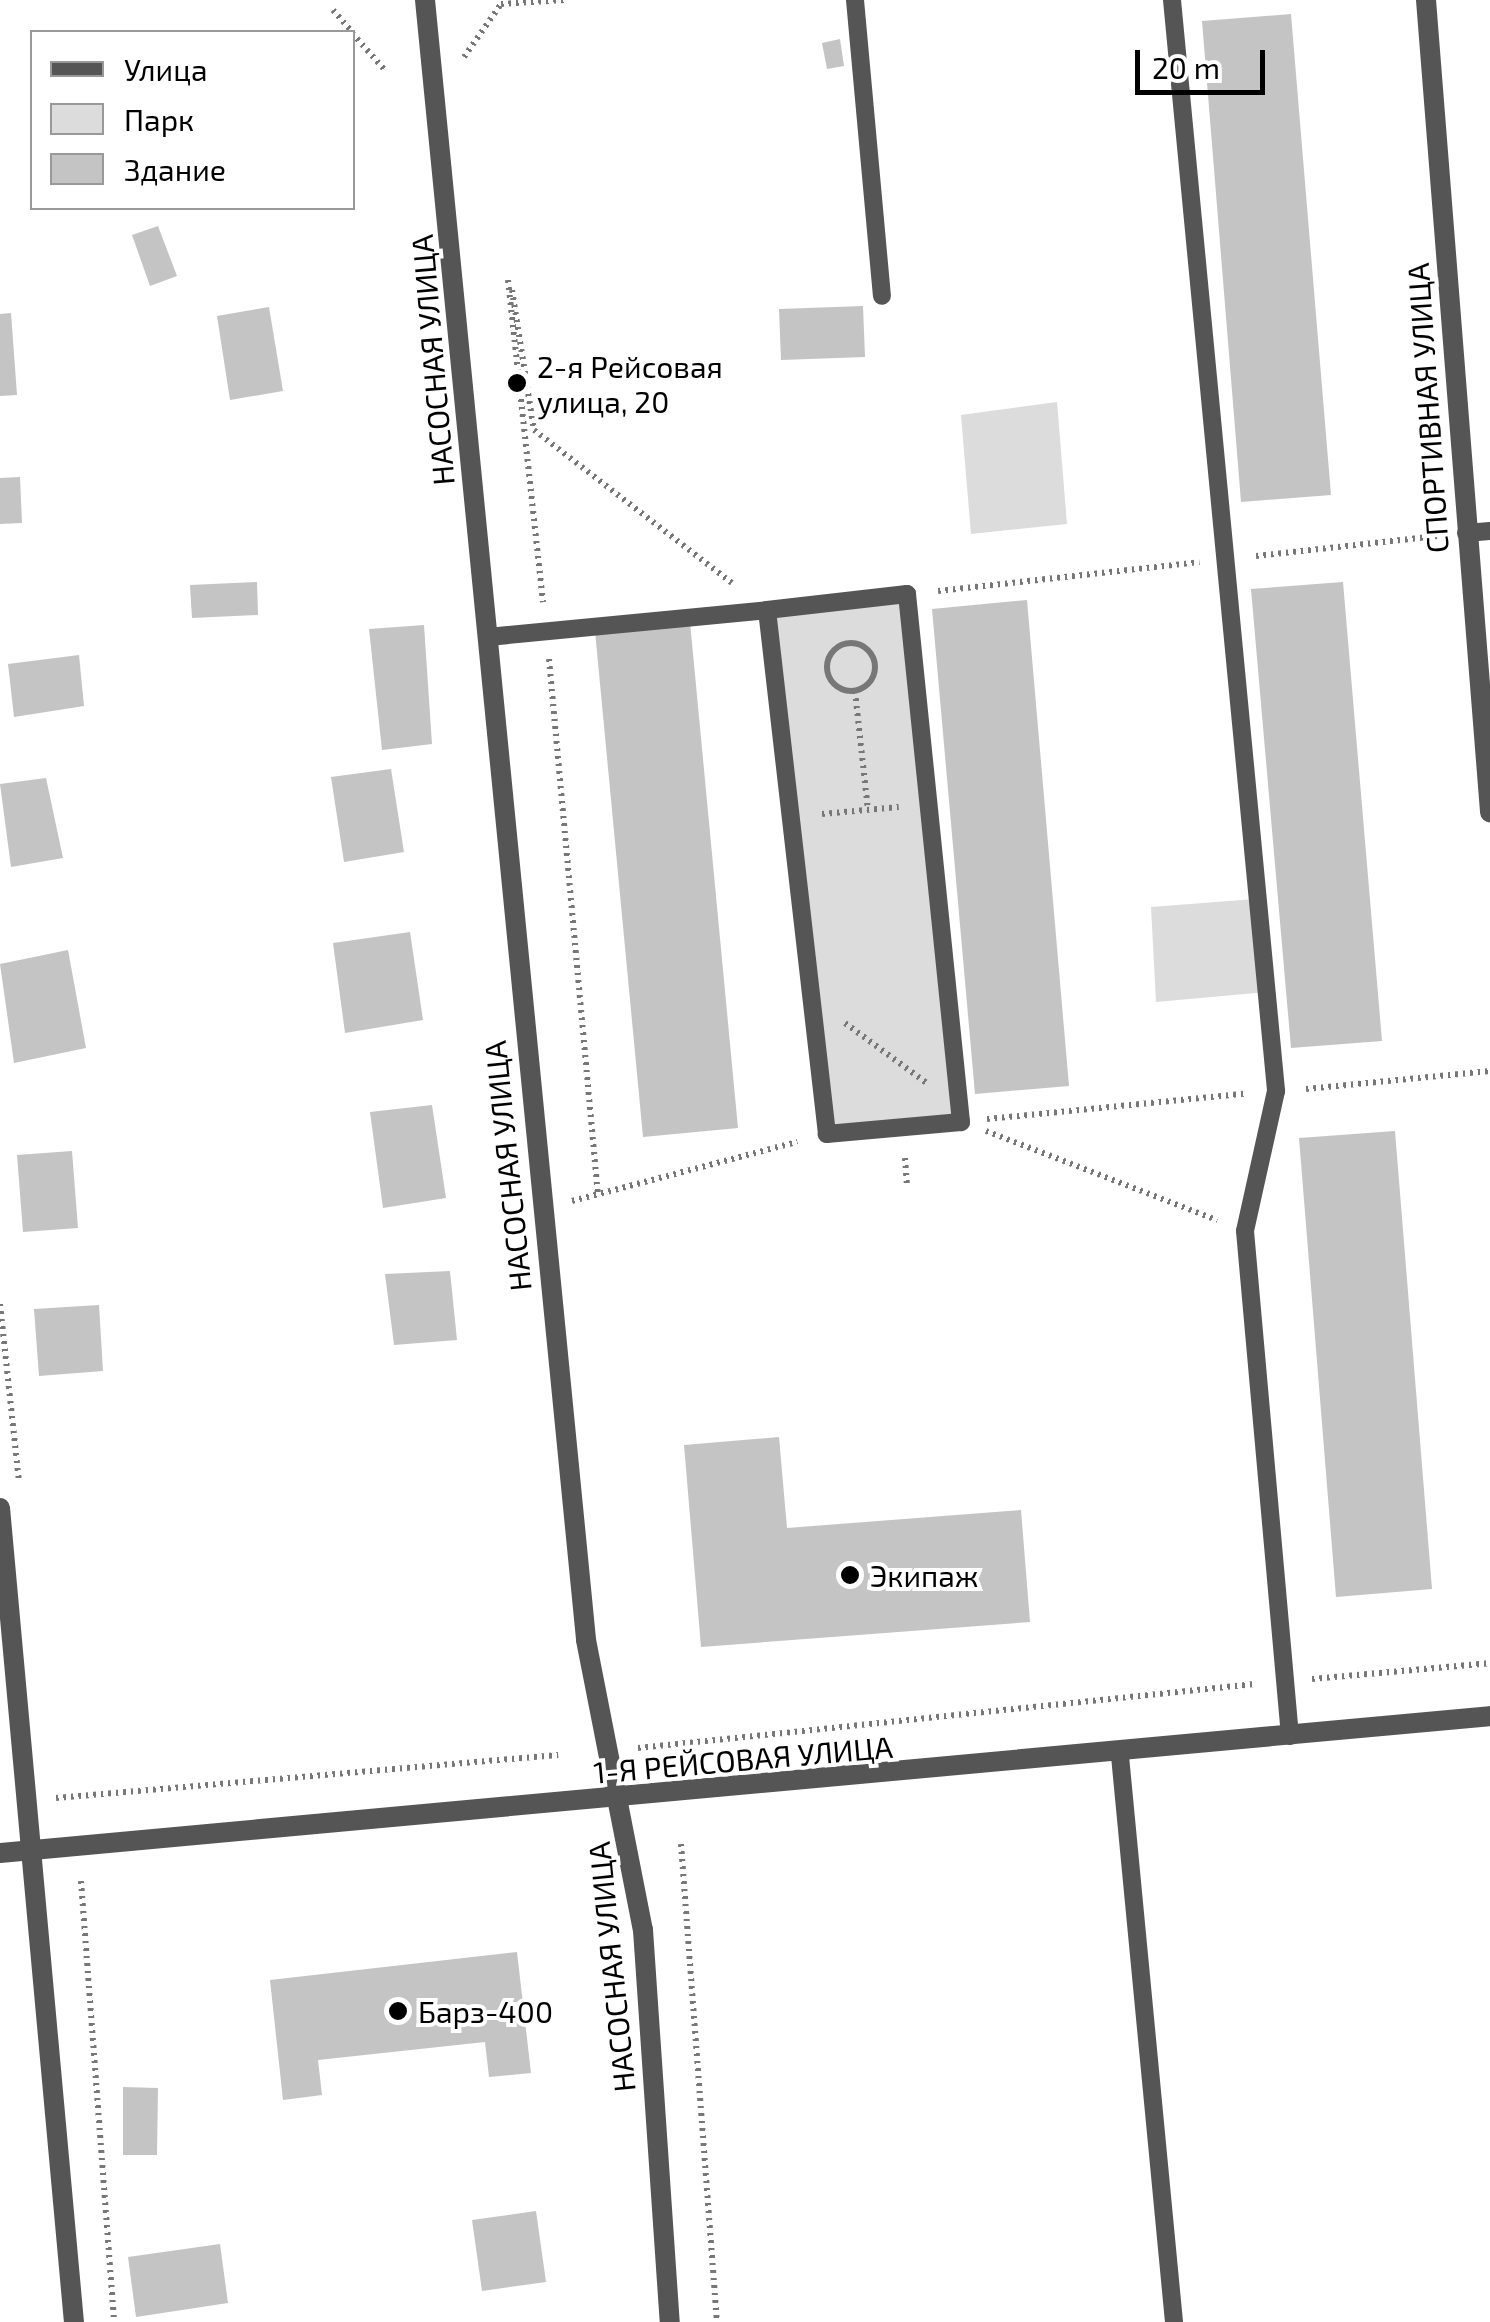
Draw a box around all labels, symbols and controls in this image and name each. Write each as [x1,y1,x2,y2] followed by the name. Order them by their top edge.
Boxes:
[30,30,355,210] legend
[1140,30,1270,92] scale bar
[1152,49,1220,85] text: 20 m
[124,51,208,87] text: Улица
[124,101,194,137] text: Парк
[124,151,226,187] text: Здание
[403,233,461,487] street label: НАСОСНАЯ УЛИЦА
[1399,262,1455,554] street label: СПОРТИВНАЯ УЛИЦА
[537,348,723,418] place label: 2-я Рейсовая улица, 20
[506,372,528,394] marker: 2-я Рейсовая улица, 20
[476,1039,538,1293] street label: НАСОСНАЯ УЛИЦА
[870,1557,978,1593] place label: Экипаж
[839,1564,861,1586] marker: Экипаж
[592,1728,894,1790] street label: 1-Я РЕЙСОВАЯ УЛИЦА
[580,1840,642,2094] street label: НАСОСНАЯ УЛИЦА
[418,1993,553,2029] place label: Барз-400
[387,2000,409,2022] marker: Барз-400

